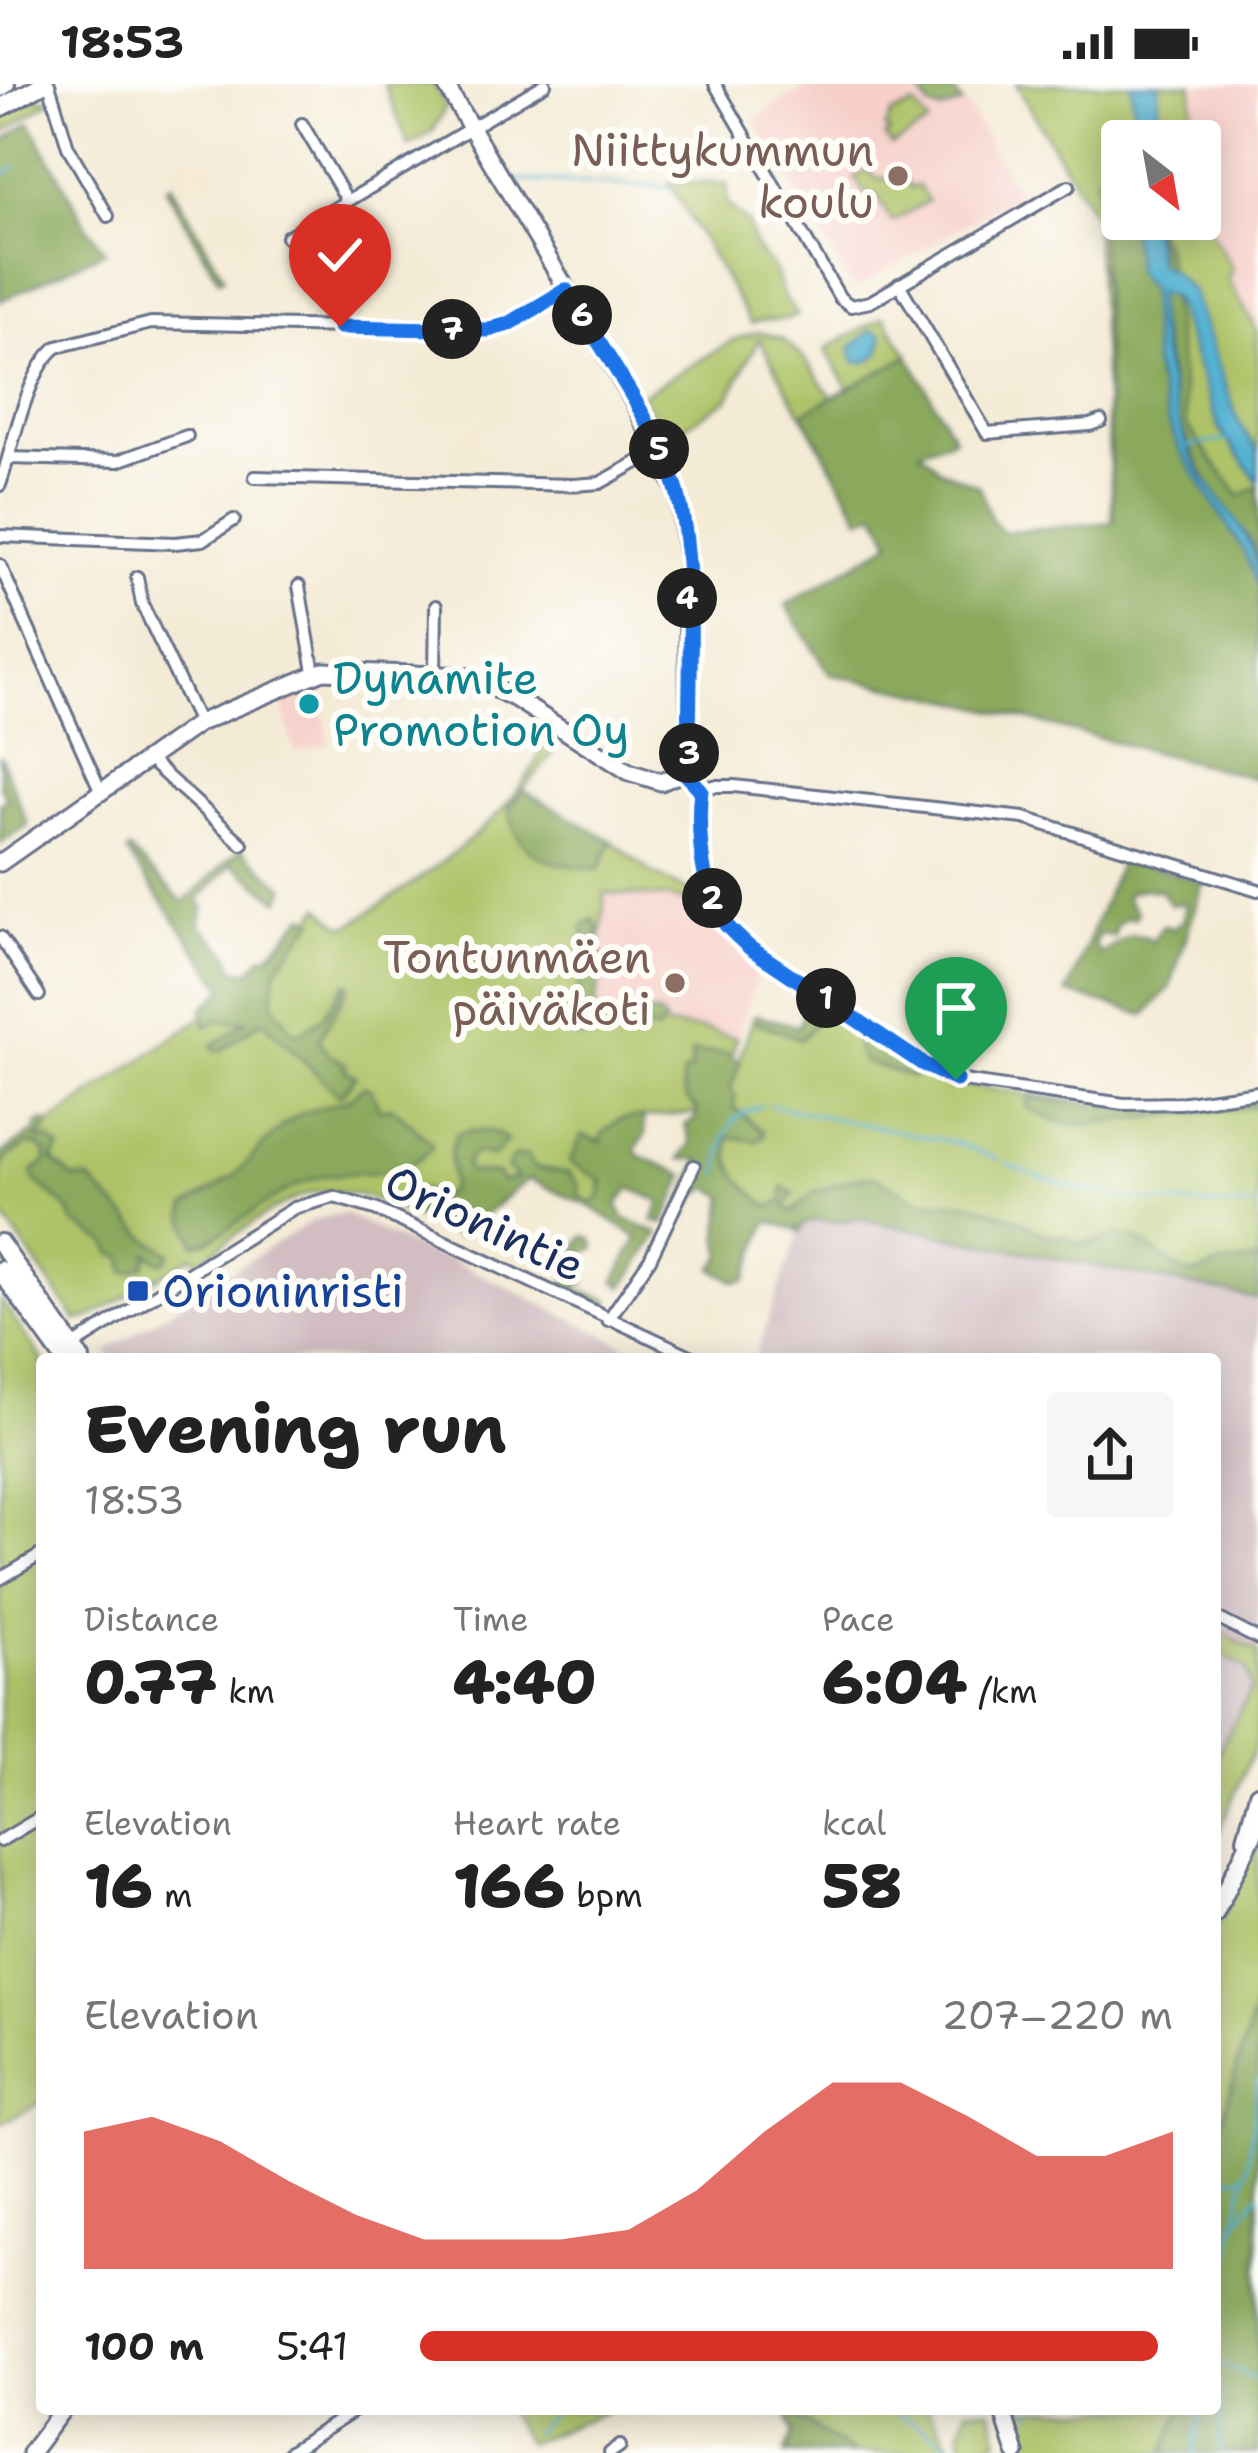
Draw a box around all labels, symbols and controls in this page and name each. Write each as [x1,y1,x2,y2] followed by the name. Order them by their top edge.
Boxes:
[60,12,184,72] text: 18:53
[571,120,874,232] place label: Niittykummun koulu
[1101,120,1221,240] north arrow
[1101,120,1221,240] map controls
[885,163,911,189] marker: Niittykummun koulu
[289,204,391,327] pin
[307,222,373,288] icon: check
[552,285,612,345] pin: 6
[570,292,594,337] text: 6
[422,299,482,359] pin: 7
[440,306,464,351] text: 7
[629,419,689,479] pin: 5
[649,426,669,471] text: 5
[657,568,717,628] pin: 4
[675,575,699,620] text: 4
[333,648,629,760] place label: Dynamite Promotion Oy
[296,691,322,717] marker: Dynamite Promotion Oy
[659,723,719,783] pin: 3
[677,730,701,775] text: 3
[682,868,742,928] pin: 2
[700,875,724,920] text: 2
[383,927,651,1039] place label: Tontunmäen päiväkoti
[905,957,1007,1080] pin
[796,968,856,1028] pin: 1
[662,970,688,996] marker: Tontunmäen päiväkoti
[818,975,834,1020] text: 1
[923,975,989,1041] icon: arrive
[376,1151,594,1295] street label: Orionintie
[162,1261,404,1321] place label: Orioninristi
[125,1278,151,1304] marker: Orioninristi
[84,1385,507,1473] text: Evening run
[1047,1392,1173,1518] button: share
[84,1474,185,1526] text: 18:53
[84,1597,219,1642] text: Distance
[453,1597,529,1642] text: Time
[822,1597,895,1642] text: Pace
[84,1642,217,1722] text: 0.77
[453,1642,597,1722] text: 4:40
[822,1642,967,1722] text: 6:04
[217,1669,275,1714] text: km
[967,1669,1037,1714] text: /km
[84,1801,232,1846] text: Elevation
[453,1801,621,1846] text: Heart rate
[822,1801,886,1846] text: kcal
[84,1846,153,1926] text: 16
[453,1846,565,1926] text: 166
[822,1846,902,1926] text: 58
[153,1873,193,1918] text: m
[565,1873,643,1918] text: bpm
[84,1989,259,2041] text: Elevation
[942,1989,1173,2041] text: 207–220 m
[84,2320,204,2372] text: 100 m
[276,2320,349,2372] text: 5:41

